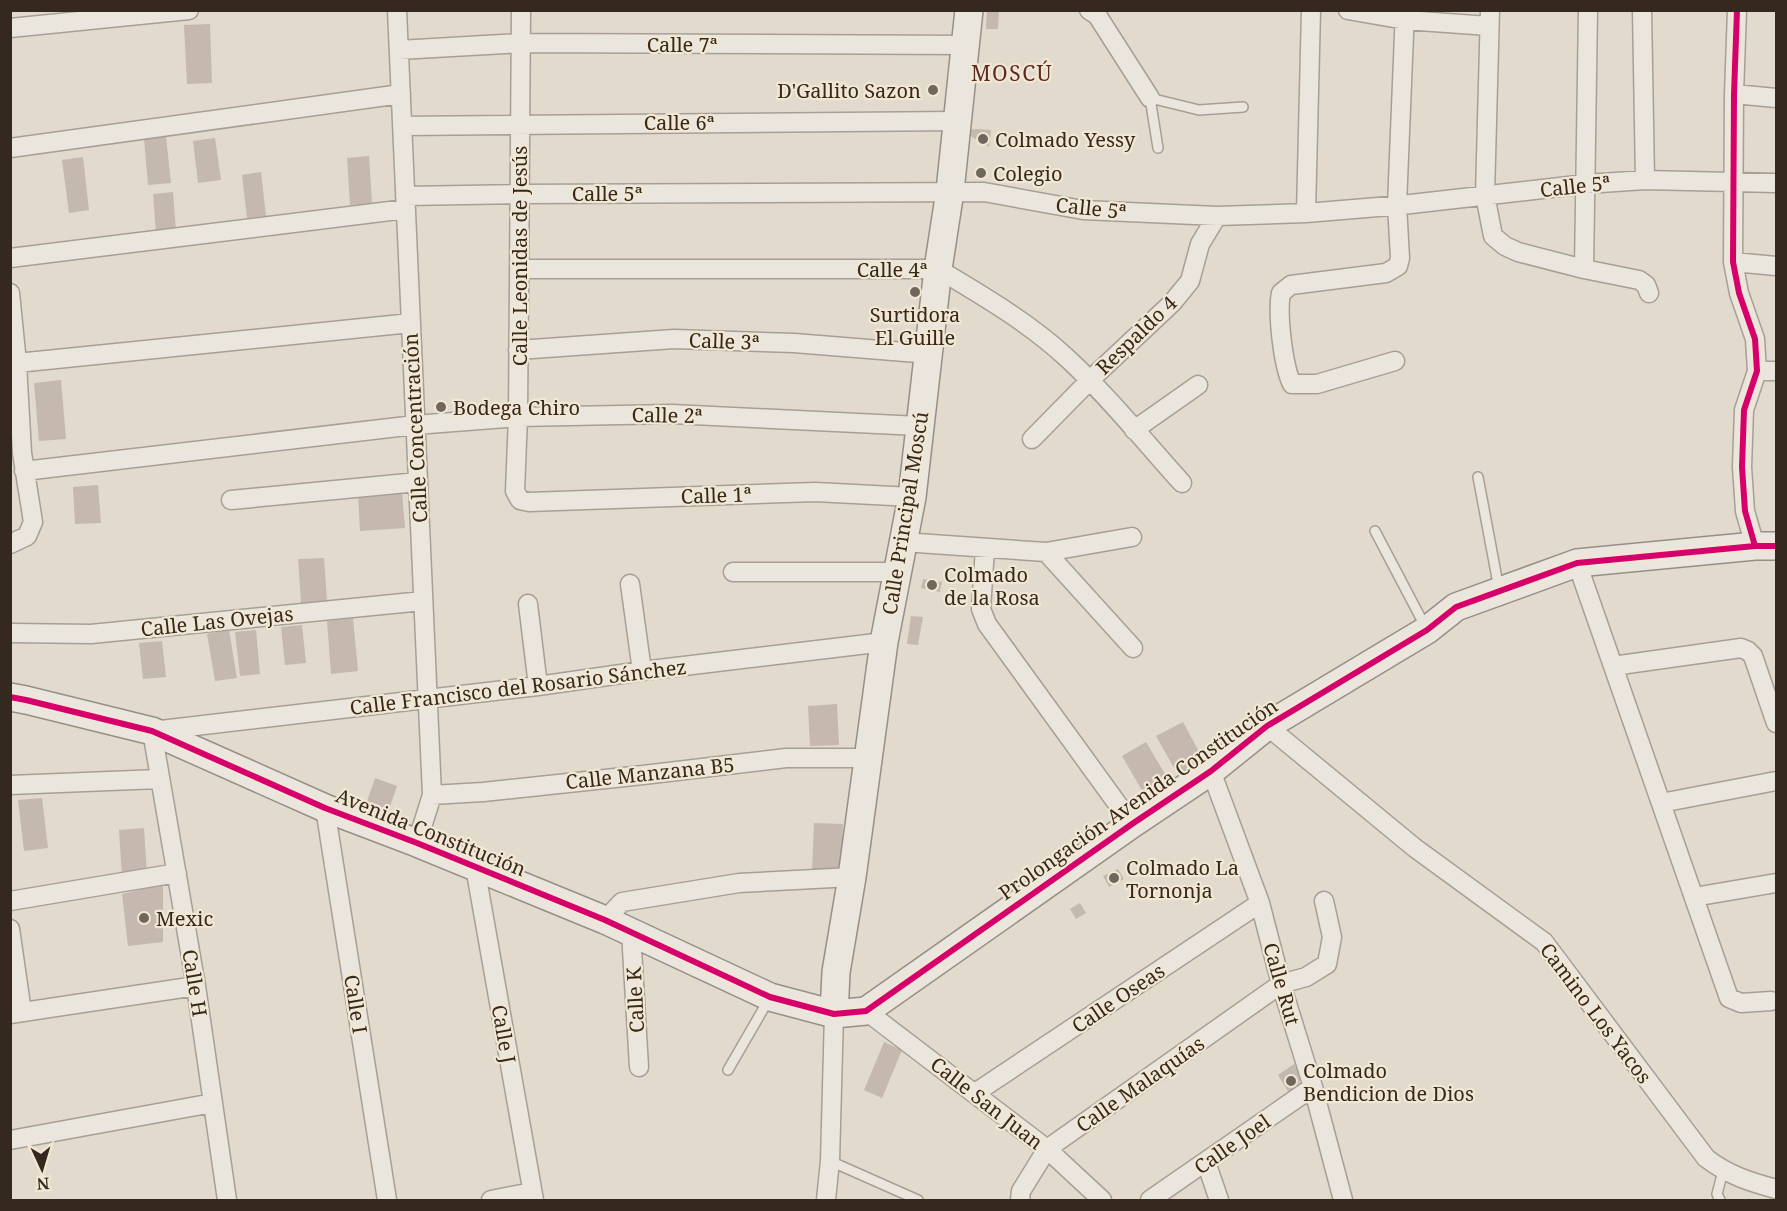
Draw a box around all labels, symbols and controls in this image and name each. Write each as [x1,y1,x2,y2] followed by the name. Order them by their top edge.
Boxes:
[647,31,718,58] street label: Calle 7ª
[971,59,1053,87] district label: MOSCÚ
[777,77,921,104] place label: D'Gallito Sazon
[926,83,940,97] marker: D'Gallito Sazon
[644,109,715,136] street label: Calle 6ª
[995,126,1136,153] place label: Colmado Yessy
[976,132,990,146] marker: Colmado Yessy
[506,146,533,366] street label: Calle Leonidas de Jesús
[993,160,1062,187] place label: Colegio
[974,166,988,180] marker: Colegio
[1538,169,1612,203] street label: Calle 5ª
[572,180,643,207] street label: Calle 5ª
[1054,191,1128,225] street label: Calle 5ª
[857,256,928,283] street label: Calle 4ª
[908,285,922,299] marker: Surtidora El Guille
[1090,290,1182,380] street label: Respaldo 4
[870,301,960,351] place label: Surtidora El Guille
[688,326,760,356] street label: Calle 3ª
[397,332,433,524] street label: Calle Concentración
[453,394,580,421] place label: Bodega Chiro
[434,400,448,414] marker: Bodega Chiro
[631,401,703,429] street label: Calle 2ª
[876,409,934,617] street label: Calle Principal Moscú
[680,480,752,510] street label: Calle 1ª
[944,561,1040,611] place label: Colmado de la Rosa
[925,578,939,592] marker: Colmado de la Rosa
[139,600,295,642] street label: Calle Las Ovejas
[348,653,688,721] street label: Calle Francisco del Rosario Sánchez
[993,692,1283,906] street label: Prolongación Avenida Constitución
[564,751,736,795] street label: Calle Manzana B5
[332,781,530,883] street label: Avenida Constitución
[1126,854,1239,904] place label: Colmado La Tornonja
[1107,871,1121,885] marker: Colmado La Tornonja
[156,905,213,932] place label: Mexic
[137,911,151,925] marker: Mexic
[1534,937,1658,1089] street label: Camino Los Yacos
[1257,940,1307,1028] street label: Calle Rut
[176,947,214,1019] street label: Calle H
[1066,957,1170,1039] street label: Calle Oseas
[620,965,650,1034] street label: Calle K
[338,973,374,1035] street label: Calle I
[486,1003,522,1065] street label: Calle J
[1070,1030,1210,1138] street label: Calle Malaquías
[925,1050,1049,1156] street label: Calle San Juan
[1303,1057,1474,1107] place label: Colmado Bendicion de Dios
[1284,1074,1298,1088] marker: Colmado Bendicion de Dios
[1188,1108,1276,1180] street label: Calle Joel
[12,1139,72,1199] north arrow
[36,1173,50,1195] text: N

